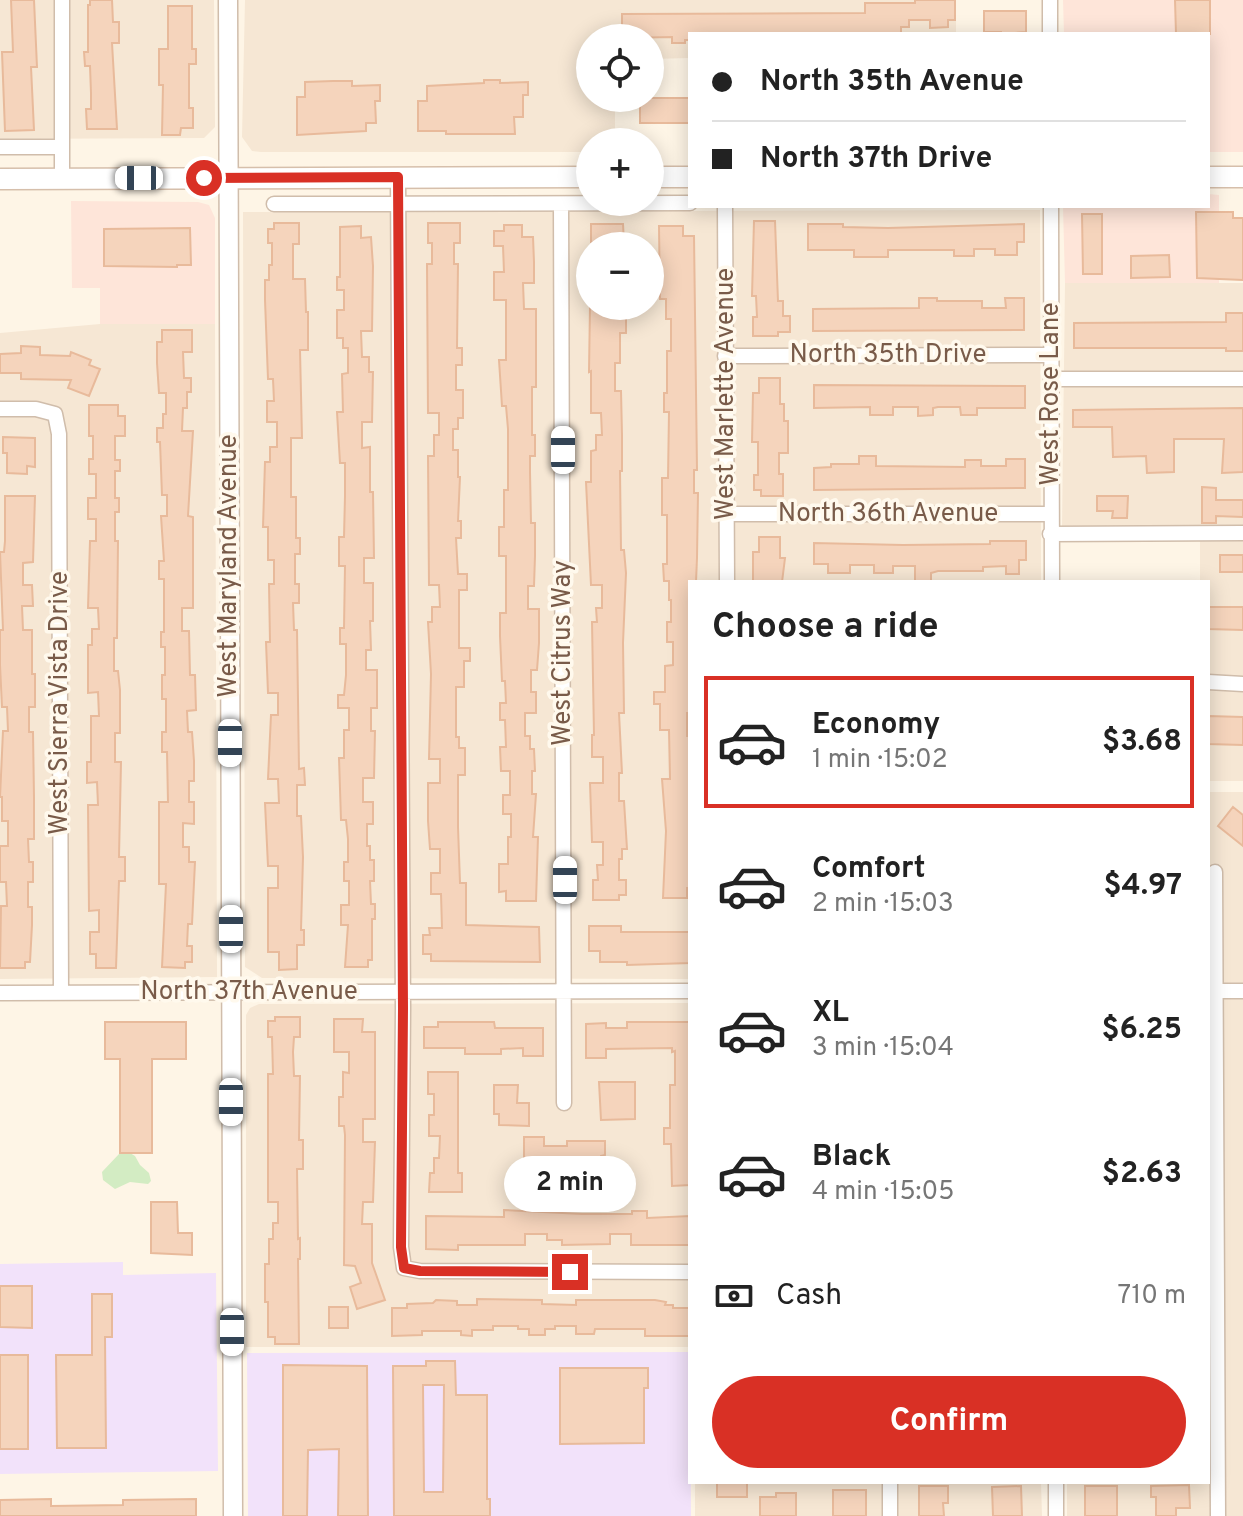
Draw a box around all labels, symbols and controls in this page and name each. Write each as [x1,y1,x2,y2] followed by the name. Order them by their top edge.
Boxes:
[576,24,664,320] map controls
[576,24,664,112] button: locate
[760,64,1024,101] text: North 35th Avenue
[576,128,664,216] button: +
[760,141,992,178] text: North 37th Drive
[186,160,222,196] route start
[115,166,163,190] car
[576,232,664,320] button: −
[710,268,743,520] street label: West Marlette Avenue
[1035,302,1068,486] street label: West Rose Lane
[790,339,986,372] street label: North 35th Drive
[551,426,575,474] car
[213,434,246,698] street label: West Maryland Avenue
[778,498,998,531] street label: North 36th Avenue
[547,560,580,746] street label: West Citrus Way
[44,571,77,835] street label: West Sierra Vista Drive
[712,605,938,651] text: Choose a ride
[716,706,788,778] icon: car
[812,707,940,744] text: Economy
[218,719,242,767] car
[1102,724,1182,761] text: $3.68
[812,744,948,777] text: 1 min · 15:02
[716,850,788,922] icon: car
[812,851,925,888] text: Comfort
[553,856,577,904] car
[1103,868,1182,905] text: $4.97
[812,888,954,921] text: 2 min · 15:03
[219,905,243,953] car
[140,976,358,1009] street label: North 37th Avenue
[716,994,788,1066] icon: car
[812,995,849,1032] text: XL
[1101,1012,1182,1049] text: $6.25
[812,1032,954,1065] text: 3 min · 15:04
[219,1078,243,1126] car
[716,1138,788,1210] icon: car
[812,1139,891,1176] text: Black
[504,1156,636,1212] callout: 2 min
[1102,1156,1182,1193] text: $2.63
[536,1167,604,1200] text: 2 min
[812,1176,954,1209] text: 4 min · 15:05
[552,1254,588,1290] route end
[712,1274,756,1318] icon: cash
[776,1278,842,1315] text: Cash
[1117,1280,1186,1313] text: 710 m
[220,1308,244,1356] car
[712,1376,1186,1468] button: Confirm

